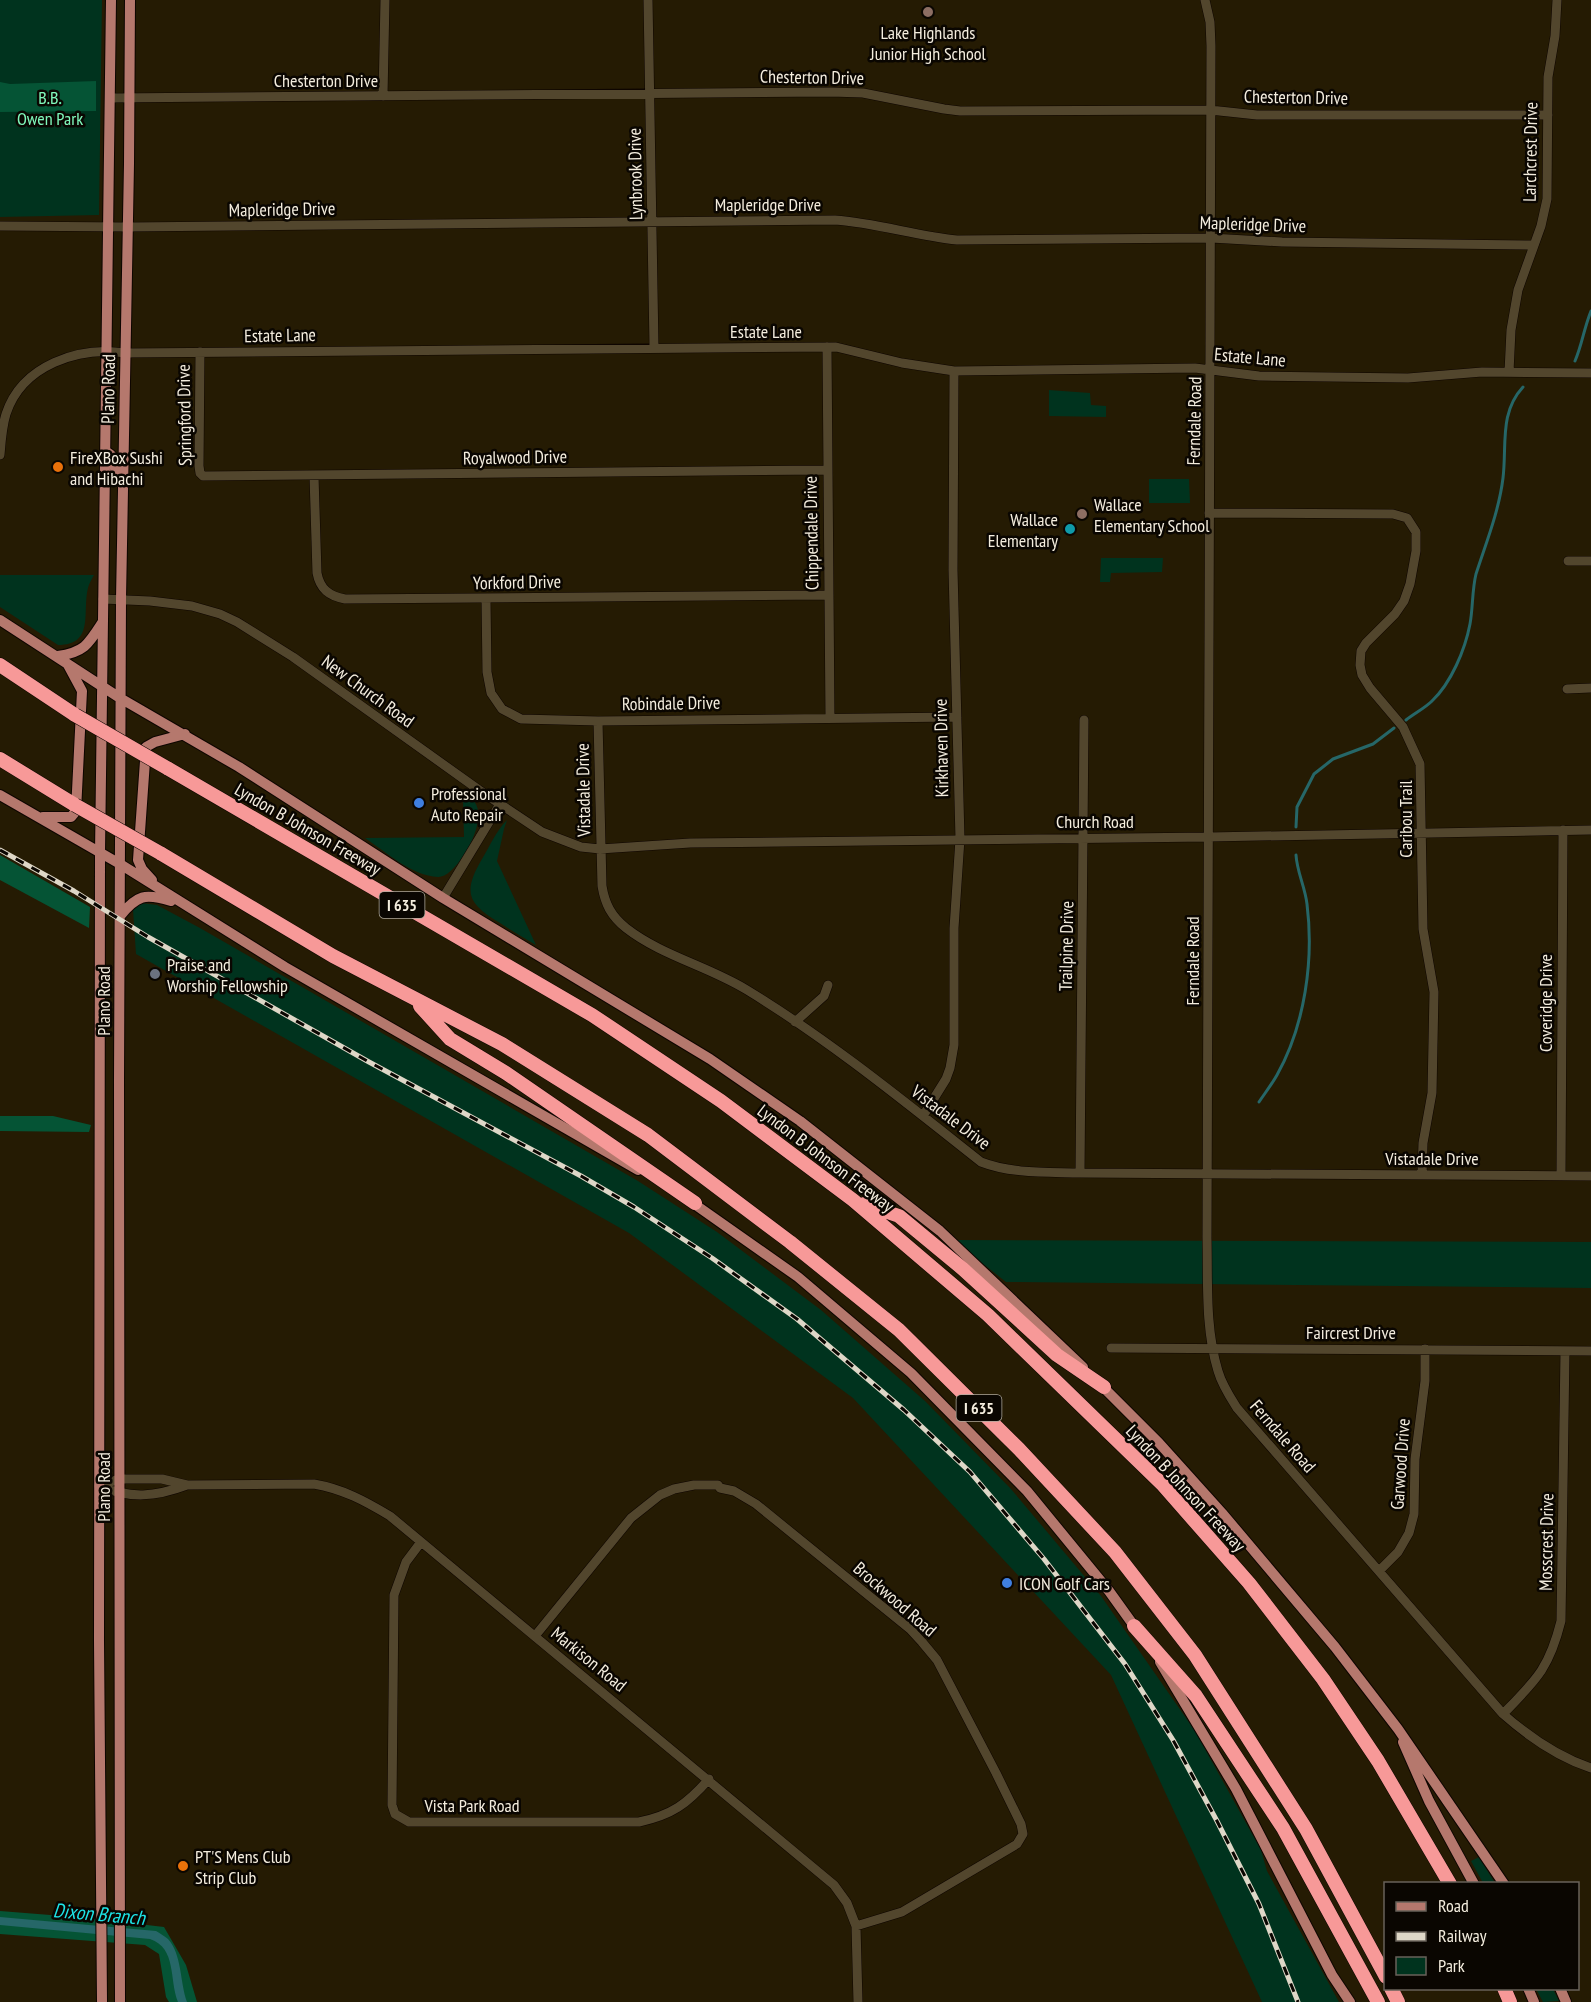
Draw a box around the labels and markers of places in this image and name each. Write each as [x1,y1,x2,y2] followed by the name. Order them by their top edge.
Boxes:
[921,5,935,19] marker: Lake Highlands Junior High School
[869,21,986,65] place label: Lake Highlands Junior High School
[70,446,163,490] place label: FireXBox Sushi and Hibachi
[51,460,65,474] marker: FireXBox Sushi and Hibachi
[1094,493,1210,537] place label: Wallace Elementary School
[1075,507,1089,521] marker: Wallace Elementary School
[988,508,1058,552] place label: Wallace Elementary
[1063,522,1077,536] marker: Wallace Elementary
[431,782,507,826] place label: Professional Auto Repair
[412,796,426,810] marker: Professional Auto Repair
[167,953,288,997] place label: Praise and Worship Fellowship
[148,967,162,981] marker: Praise and Worship Fellowship
[1019,1572,1110,1595] place label: ICON Golf Cars
[1000,1576,1014,1590] marker: ICON Golf Cars
[195,1845,291,1889] place label: PT'S Mens Club Strip Club
[176,1859,190,1873] marker: PT'S Mens Club Strip Club

